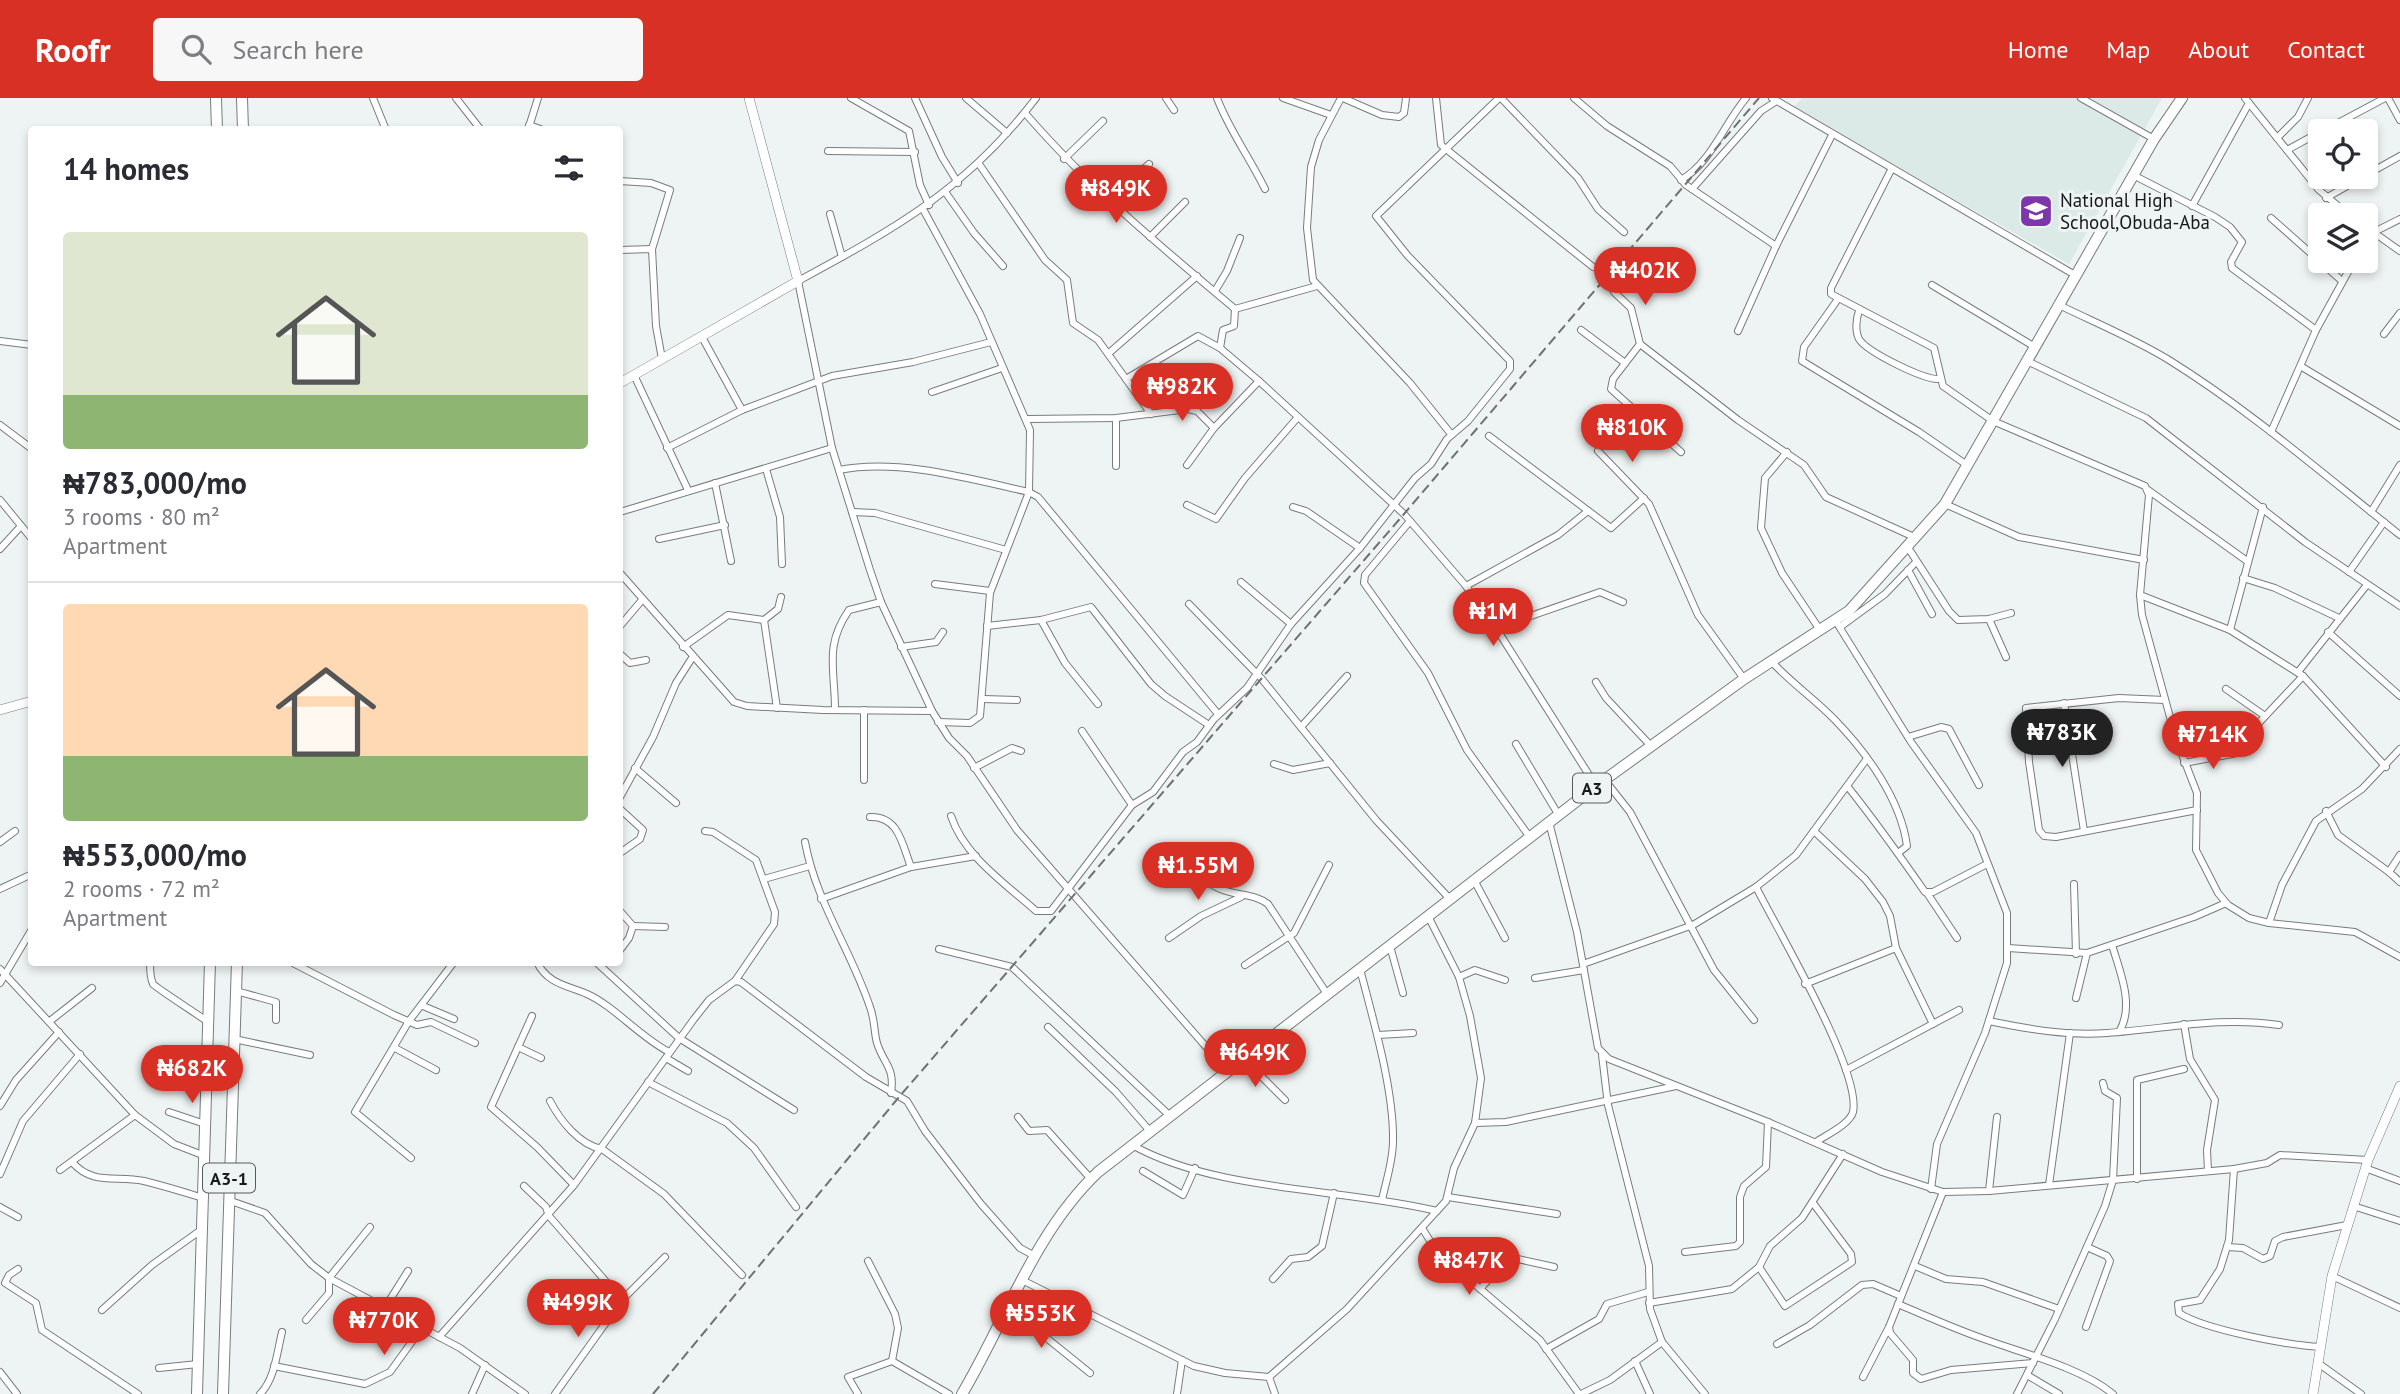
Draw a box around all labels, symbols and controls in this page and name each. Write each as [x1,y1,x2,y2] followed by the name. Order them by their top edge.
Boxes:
[153,18,643,81] search box
[35,28,111,71] text: Roofr
[177,30,215,68] icon: search
[233,33,364,66] text: Search here
[2008,34,2068,65] text: Home
[2106,34,2150,65] text: Map
[2188,34,2249,65] text: About
[2287,34,2365,65] text: Contact
[2308,119,2378,273] map controls
[2308,119,2378,189] button: locate
[63,149,189,188] text: 14 homes
[550,149,588,187] icon: filters
[1067,166,1165,225] pin: ₦849K
[1081,173,1151,202] text: ₦849K
[2060,188,2210,234] place label: National High School,Obuda-Aba
[2017,192,2055,230] school or university icon: National High School,Obuda-Aba
[2308,203,2378,273] button: layers
[1596,248,1694,307] pin: ₦402K
[1610,255,1680,284] text: ₦402K
[263,277,389,403] icon: home
[1133,364,1231,423] pin: ₦982K
[1147,371,1217,400] text: ₦982K
[1583,404,1681,464] pin: ₦810K
[1597,412,1667,441] text: ₦810K
[63,463,247,502] text: ₦783,000/mo
[63,502,220,531] text: 3 rooms · 80 m²
[63,531,167,560] text: Apartment
[1459,588,1527,648] pin: ₦1M
[1469,596,1517,625] text: ₦1M
[263,649,389,775] icon: home
[2013,710,2111,769] pin: ₦783K
[2164,712,2262,771] pin: ₦714K
[2027,717,2097,746] text: ₦783K
[2178,719,2248,748] text: ₦714K
[1573,774,1611,802] road number: A3
[63,835,247,874] text: ₦553,000/mo
[1141,842,1255,902] pin: ₦1.55M
[1158,850,1238,879] text: ₦1.55M
[63,874,220,903] text: 2 rooms · 72 m²
[63,903,167,932] text: Apartment
[1206,1030,1304,1089] pin: ₦649K
[1220,1037,1290,1066] text: ₦649K
[143,1046,241,1105] pin: ₦682K
[157,1053,227,1082] text: ₦682K
[203,1163,255,1192] road number: A3-1
[1420,1238,1518,1297] pin: ₦847K
[1434,1245,1504,1274] text: ₦847K
[529,1280,627,1339] pin: ₦499K
[543,1287,613,1316] text: ₦499K
[992,1290,1090,1350] pin: ₦553K
[335,1298,433,1357] pin: ₦770K
[1006,1298,1076,1327] text: ₦553K
[349,1305,419,1334] text: ₦770K

